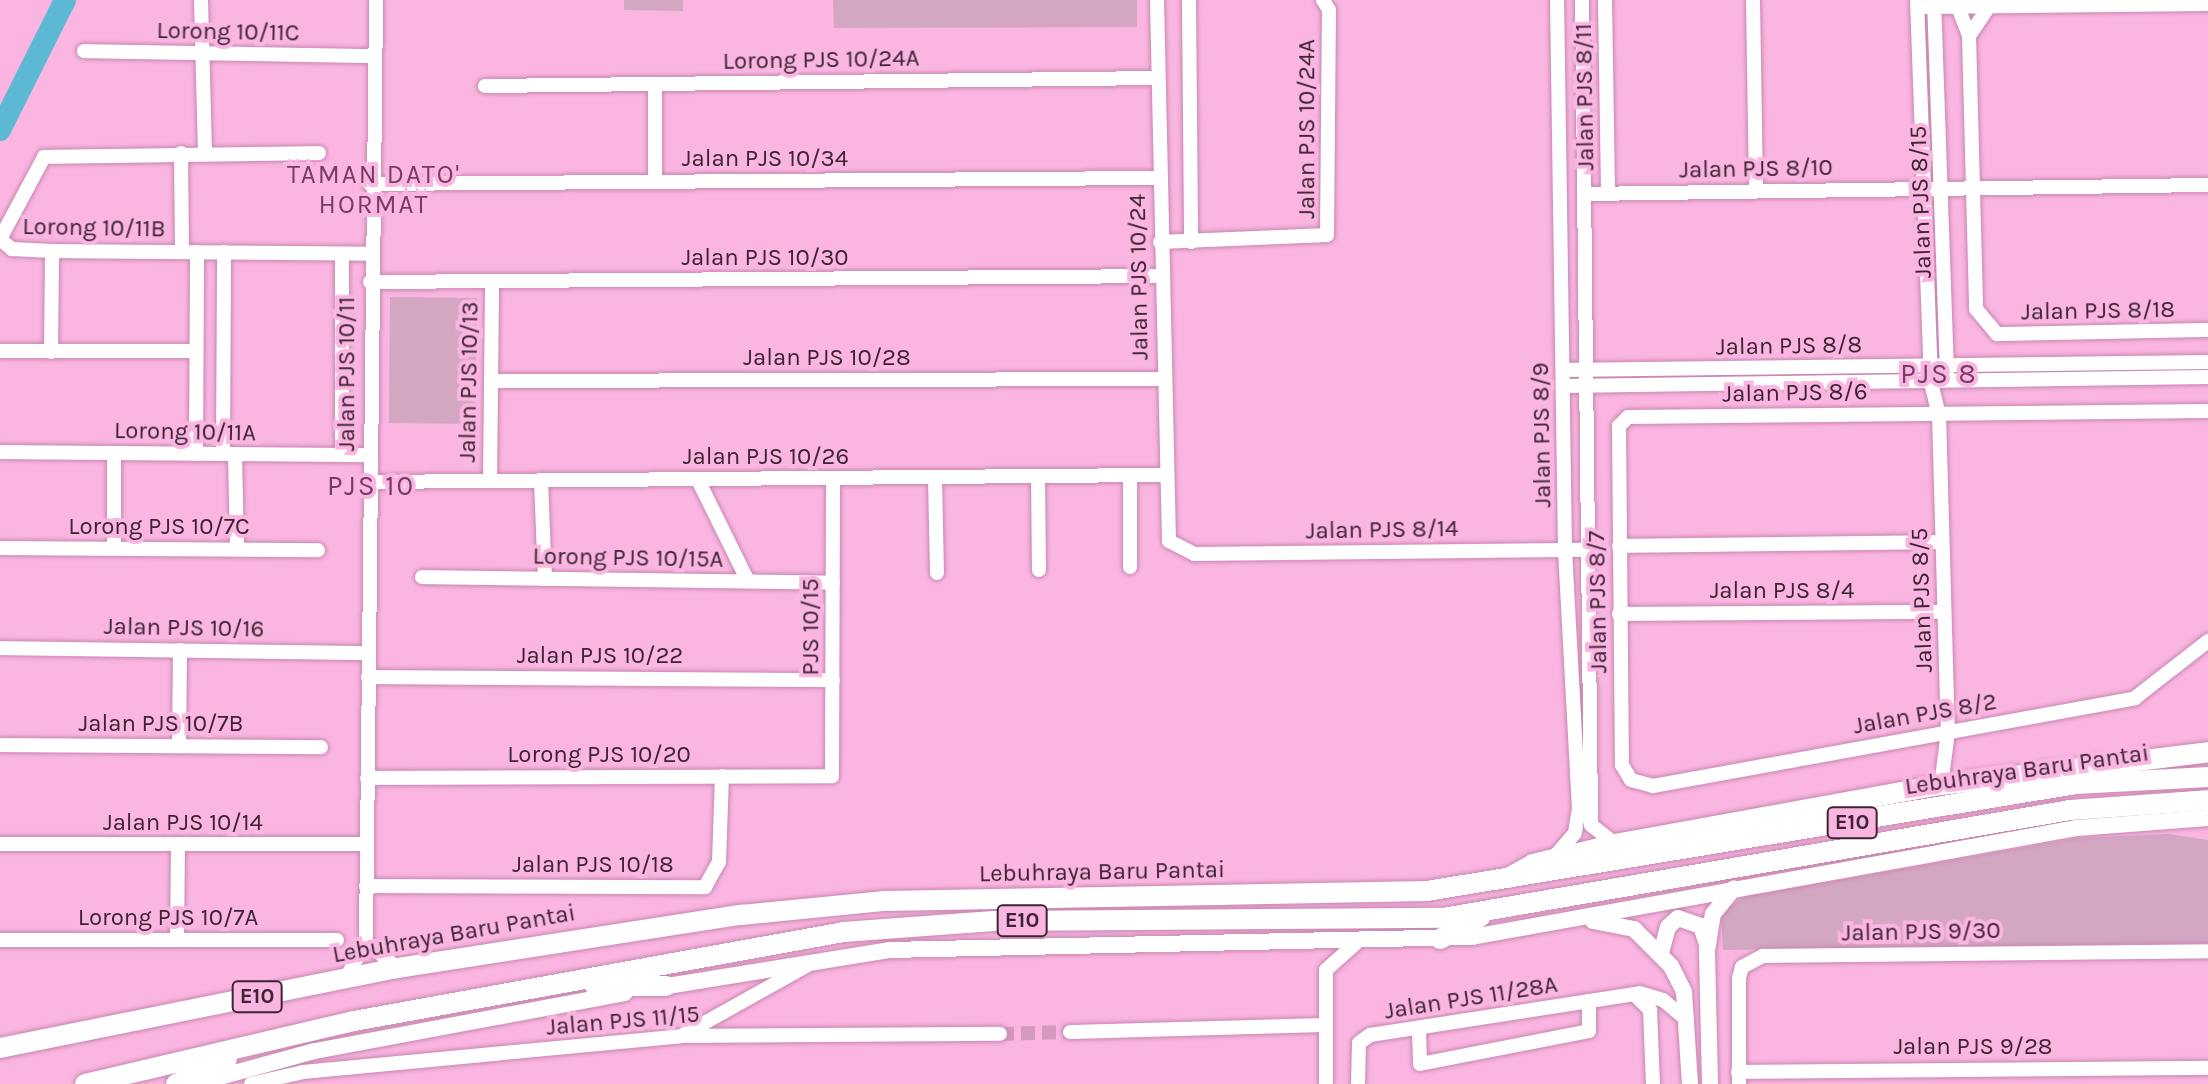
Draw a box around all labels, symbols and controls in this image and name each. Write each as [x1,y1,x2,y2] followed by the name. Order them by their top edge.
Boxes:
[156,16,300,48] street label: Lorong 10/11C
[1569,23,1601,171] street label: Jalan PJS 8/11
[1293,39,1321,219] street label: Jalan PJS 10/24A
[722,44,920,76] street label: Lorong PJS 10/24A
[1904,125,1938,279] street label: Jalan PJS 8/15
[682,145,848,173] street label: Jalan PJS 10/34
[1679,153,1833,185] street label: Jalan PJS 8/10
[287,159,461,220] district label: TAMAN DATO' HORMAT
[1123,194,1155,360] street label: Jalan PJS 10/24
[22,212,166,244] street label: Lorong 10/11B
[681,244,849,272] street label: Jalan PJS 10/30
[2021,295,2175,327] street label: Jalan PJS 8/18
[333,297,361,451] street label: Jalan PJS 10/11
[453,301,485,463] street label: Jalan PJS 10/13
[1716,330,1862,362] street label: Jalan PJS 8/8
[743,344,911,372] street label: Jalan PJS 10/28
[1900,357,1978,391] district label: PJS 8
[1526,362,1558,508] street label: Jalan PJS 8/9
[1722,377,1868,409] street label: Jalan PJS 8/6
[114,416,256,448] street label: Lorong 10/11A
[683,443,849,471] street label: Jalan PJS 10/26
[327,469,415,503] district label: PJS 10
[68,513,250,541] street label: Lorong PJS 10/7C
[1305,514,1459,546] street label: Jalan PJS 8/14
[1905,527,1939,673] street label: Jalan PJS 8/5
[1582,530,1614,674] street label: Jalan PJS 8/7
[532,542,724,574] street label: Lorong PJS 10/15A
[1710,577,1854,605] street label: Jalan PJS 8/4
[797,578,825,676] street label: PJS 10/15
[104,612,264,644] street label: Jalan PJS 10/16
[517,642,683,670] street label: Jalan PJS 10/22
[1851,687,1999,741] street label: Jalan PJS 8/2
[79,710,243,738] street label: Jalan PJS 10/7B
[1903,739,2151,801] street label: Lebuhraya Baru Pantai
[507,741,691,769] street label: Lorong PJS 10/20
[1826,805,1878,841] road number: E10
[103,809,263,837] street label: Jalan PJS 10/14
[512,851,674,879] street label: Jalan PJS 10/18
[979,855,1225,889] street label: Lebuhraya Baru Pantai
[330,898,578,970] street label: Lebuhraya Baru Pantai
[996,903,1048,939] road number: E10
[78,904,258,932] street label: Lorong PJS 10/7A
[1841,916,2001,948] street label: Jalan PJS 9/30
[1382,970,1560,1026] street label: Jalan PJS 11/28A
[231,979,283,1015] road number: E10
[545,1000,701,1042] street label: Jalan PJS 11/15
[1893,1033,2053,1061] street label: Jalan PJS 9/28

